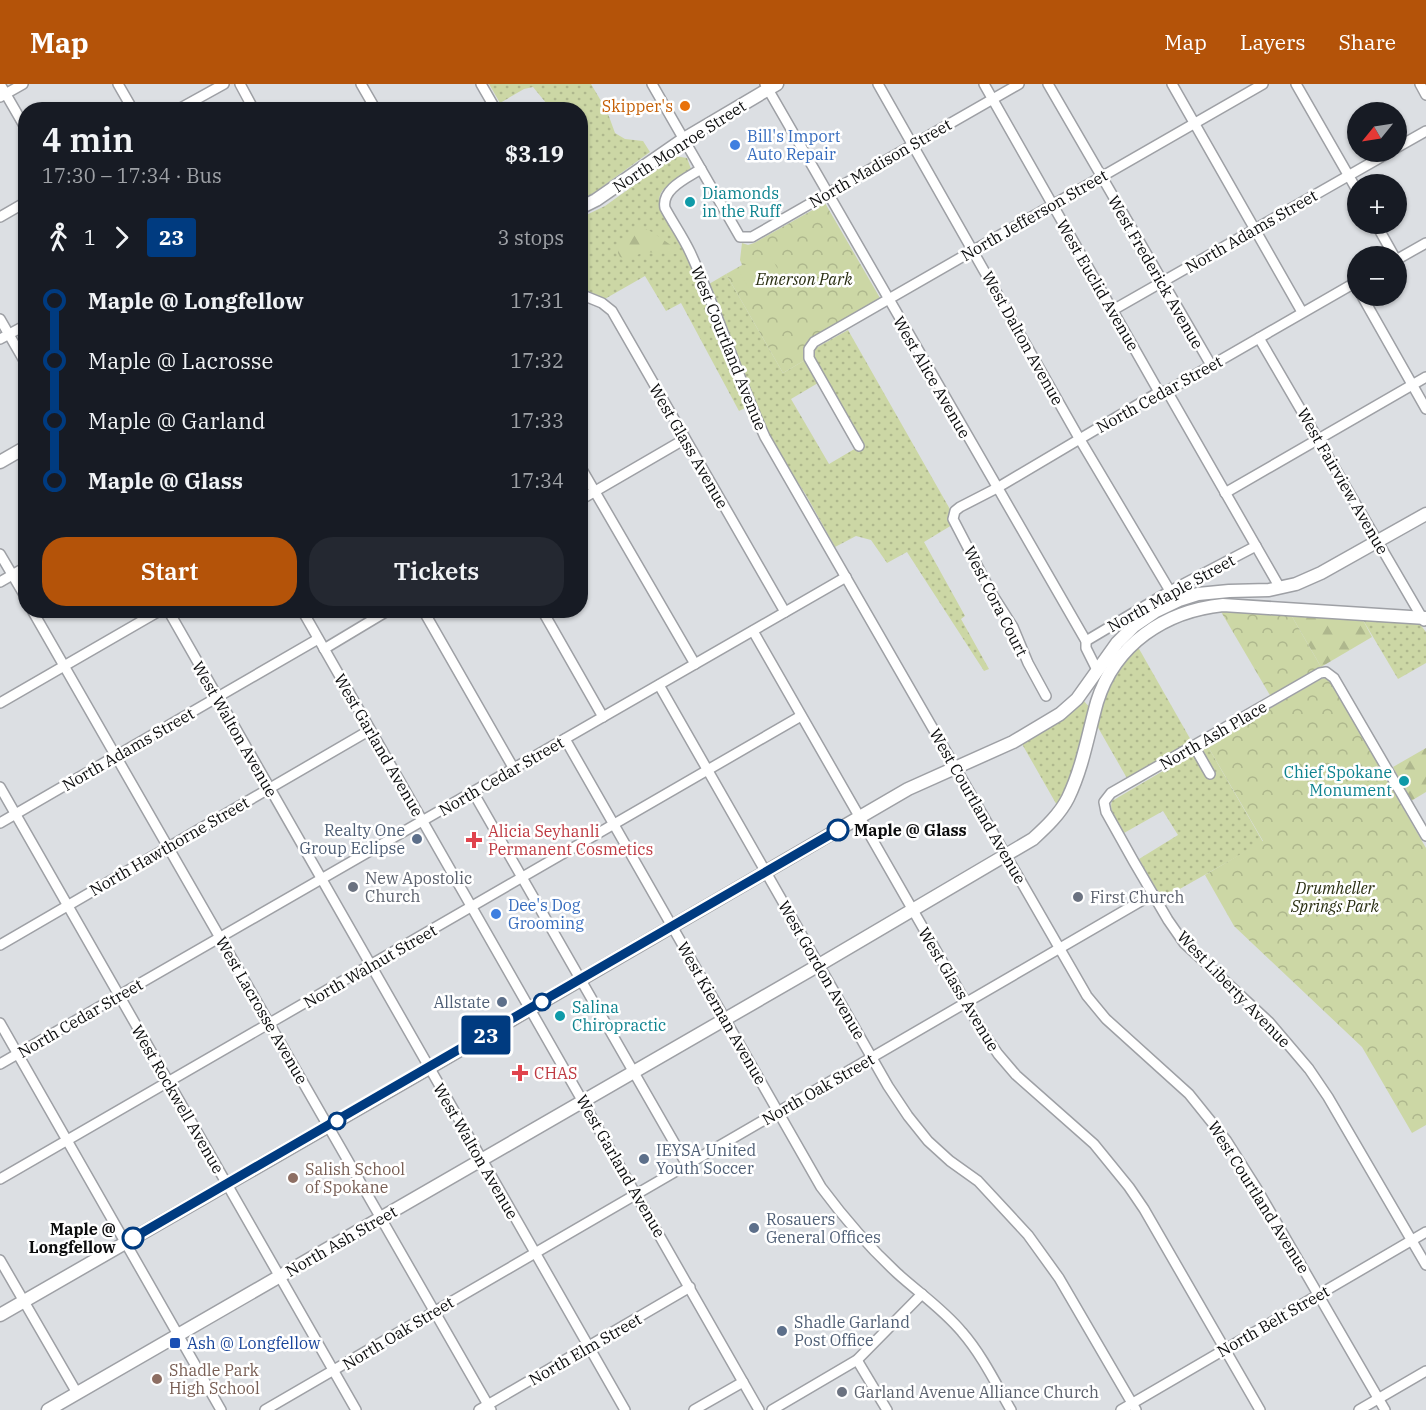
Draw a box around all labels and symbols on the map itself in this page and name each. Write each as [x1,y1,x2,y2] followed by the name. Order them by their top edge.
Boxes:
[609,95,750,197] street label: North Monroe Street
[602,96,673,116] place label: Skipper's
[678,99,692,113] marker: Skipper's
[1347,102,1407,162] north arrow
[805,114,955,212] street label: North Madison Street
[747,126,841,164] place label: Bill's Import Auto Repair
[728,138,742,152] marker: Bill's Import Auto Repair
[957,165,1111,265] street label: North Jefferson Street
[702,183,782,221] place label: Diamonds in the Ruff
[1181,185,1321,277] street label: North Adams Street
[1104,192,1208,352] street label: West Frederick Avenue
[683,195,697,209] marker: Diamonds in the Ruff
[1052,216,1144,354] street label: West Euclid Avenue
[687,263,771,433] street label: West Courtland Avenue
[978,268,1068,408] street label: West Dalton Avenue
[755,269,853,289] park label: Emerson Park
[889,312,975,442] street label: West Alice Avenue
[1092,351,1226,437] street label: North Cedar Street
[645,380,733,512] street label: West Glass Avenue
[1293,404,1393,558] street label: West Fairview Avenue
[960,542,1033,660] street label: West Cora Court
[1104,550,1238,636] street label: North Maple Street
[188,658,282,800] street label: West Walton Avenue
[330,670,428,820] street label: West Garland Avenue
[1156,696,1270,774] street label: North Ash Place
[58,703,198,795] street label: North Adams Street
[925,725,1031,887] street label: West Courtland Avenue
[435,732,567,820] street label: North Cedar Street
[1284,762,1392,800] place label: Chief Spokane Monument
[1397,774,1411,788] marker: Chief Spokane Monument
[86,792,253,900] street label: North Hawthorne Street
[827,819,849,841] marker: Maple @ Glass
[300,820,405,858] place label: Realty One Group Eclipse
[854,820,967,840] place label: Maple @ Glass
[488,821,653,859] place label: Alicia Seyhanli Permanent Cosmetics
[465,831,483,849] marker: Alicia Seyhanli Permanent Cosmetics
[410,832,424,846] marker: Realty One Group Eclipse
[365,868,472,906] place label: New Apostolic Church
[1290,878,1380,916] park label: Drumheller Springs Park
[346,880,360,894] marker: New Apostolic Church
[1090,887,1184,907] place label: First Church
[1071,890,1085,904] marker: First Church
[508,895,584,933] place label: Dee's Dog Grooming
[774,897,870,1043] street label: West Gordon Avenue
[489,907,503,921] marker: Dee's Dog Grooming
[300,920,440,1012] street label: North Walnut Street
[914,923,1004,1055] street label: West Glass Avenue
[1173,926,1295,1052] street label: West Liberty Avenue
[212,933,312,1087] street label: West Lacrosse Avenue
[673,938,771,1088] street label: West Kiernan Avenue
[14,974,146,1062] street label: North Cedar Street
[433,992,490,1012] place label: Allstate
[533,993,551,1011] unlabelled marker
[495,995,509,1009] marker: Allstate
[572,997,666,1035] place label: Salina Chiropractic
[553,1009,567,1023] marker: Salina Chiropractic
[459,1016,513,1054] line badge: 23
[127,1021,229,1177] street label: West Rockwell Avenue
[758,1049,878,1129] street label: North Oak Street
[534,1063,577,1083] place label: CHAS
[511,1064,529,1082] marker: CHAS
[429,1080,523,1222] street label: West Walton Avenue
[572,1091,670,1241] street label: West Garland Avenue
[328,1112,346,1130] unlabelled marker
[1204,1117,1314,1277] street label: West Courtland Avenue
[656,1140,757,1178] place label: IEYSA United Youth Soccer
[637,1152,651,1166] marker: IEYSA United Youth Soccer
[305,1159,405,1197] place label: Salish School of Spokane
[286,1171,300,1185] marker: Salish School of Spokane
[282,1201,401,1281] street label: North Ash Street
[766,1209,881,1247] place label: Rosauers General Offices
[29,1219,116,1257] place label: Maple @ Longfellow
[747,1221,761,1235] marker: Rosauers General Offices
[122,1227,144,1249] marker: Maple @ Longfellow
[1213,1281,1333,1361] street label: North Belt Street
[339,1292,458,1374] street label: North Oak Street
[525,1308,645,1389] street label: North Elm Street
[794,1312,910,1350] place label: Shadle Garland Post Office
[775,1324,789,1338] marker: Shadle Garland Post Office
[187,1333,321,1353] place label: Ash @ Longfellow
[168,1336,182,1350] marker: Ash @ Longfellow
[169,1360,260,1398] place label: Shadle Park High School
[150,1372,164,1386] marker: Shadle Park High School
[854,1382,1099,1402] place label: Garland Avenue Alliance Church
[835,1385,849,1399] marker: Garland Avenue Alliance Church

